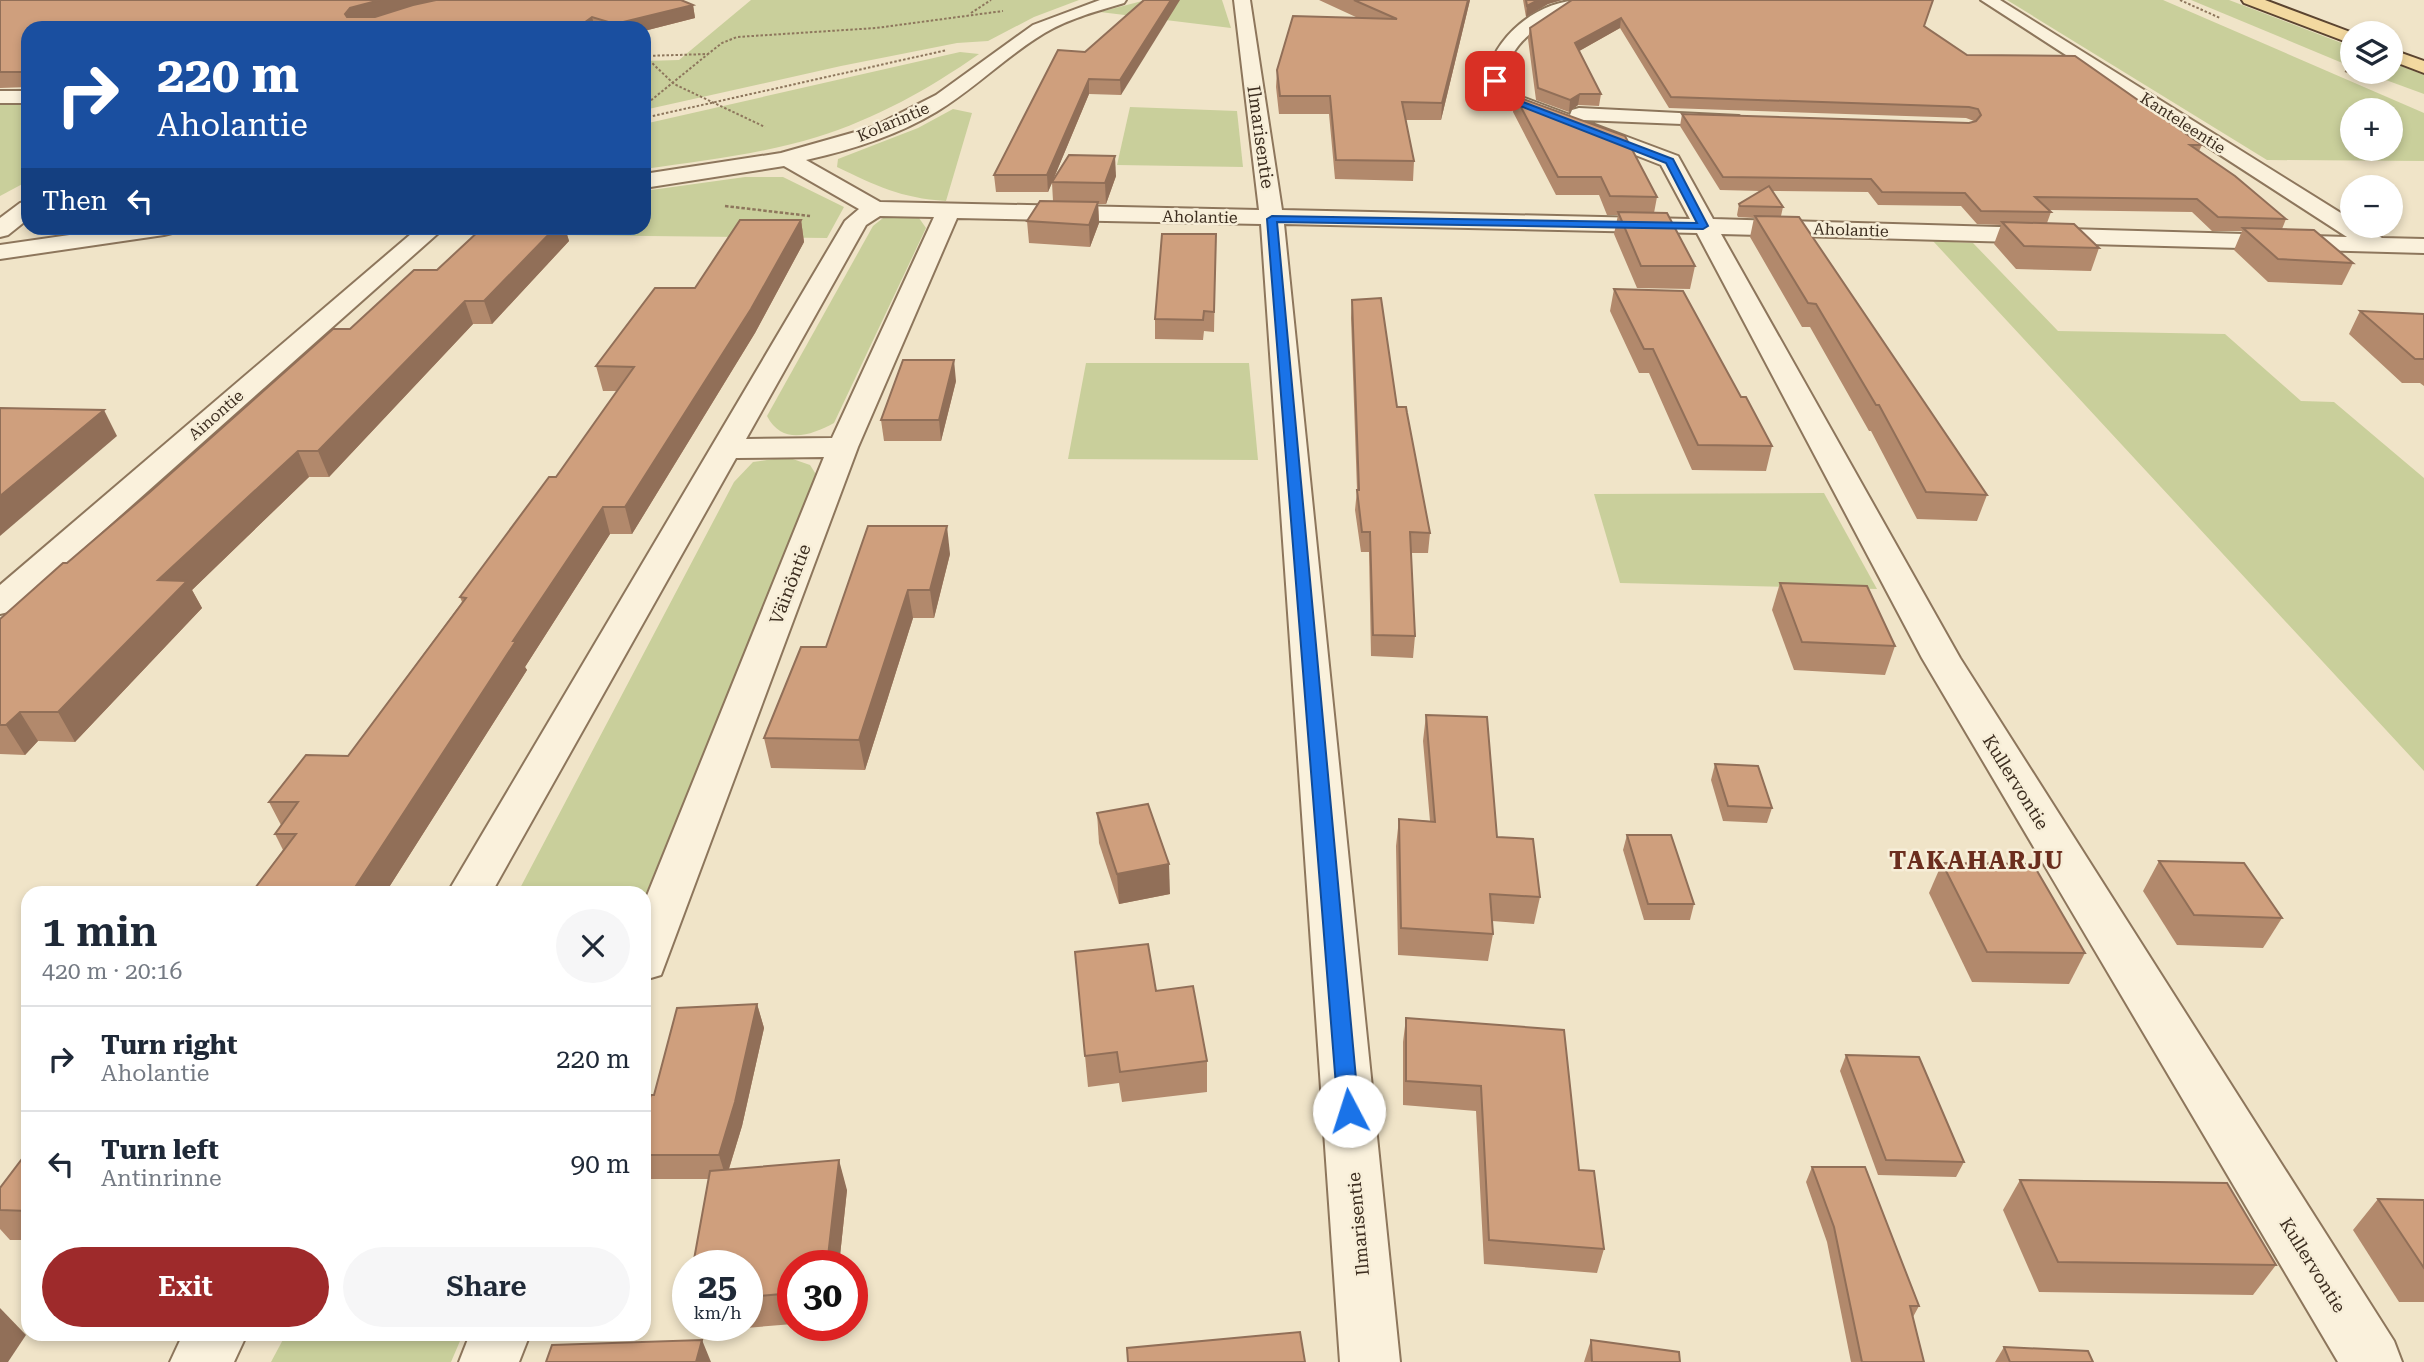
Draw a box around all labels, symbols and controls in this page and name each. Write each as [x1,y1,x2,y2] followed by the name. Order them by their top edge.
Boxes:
[2340,21,2403,238] map controls
[2340,21,2403,84] button: layers
[157,47,299,104] text: 220 m
[42,49,133,140] icon: right
[1465,51,1525,111] pin
[1476,62,1514,100] icon: arrive
[1243,84,1279,190] street label: Ilmarisentie
[2137,88,2229,158] street label: Kanteleentie
[854,98,932,146] street label: Kolarintie
[2340,98,2403,161] button: +
[157,106,308,144] text: Aholantie
[2340,175,2403,238] button: −
[121,182,159,220] icon: left
[42,186,107,216] text: Then
[1162,207,1238,227] street label: Aholantie
[1813,219,1889,241] street label: Aholantie
[185,386,248,444] street label: Ainontie
[765,541,815,627] street label: Väinöntie
[1979,731,2053,833] street label: Kullervontie
[1889,847,2065,875] district label: TAKAHARJU
[42,907,158,956] text: 1 min
[556,909,630,983] button: close
[42,958,182,985] text: 420 m · 20:16
[101,1030,237,1060] text: Turn right
[42,1040,80,1078] icon: right
[556,1044,630,1074] text: 220 m
[101,1060,209,1087] text: Aholantie
[1312,1074,1386,1148] position arrow
[101,1135,219,1165] text: Turn left
[42,1145,80,1183] icon: left
[571,1149,630,1179] text: 90 m
[101,1165,222,1192] text: Antinrinne
[1343,1171,1373,1277] street label: Ilmarisentie
[2276,1214,2350,1316] street label: Kullervontie
[42,1247,329,1327] button: Exit
[343,1247,630,1327] button: Share
[777,1250,868,1341] speed limit sign: 30
[698,1266,737,1307] text: 25
[693,1302,742,1323] text: km/h

